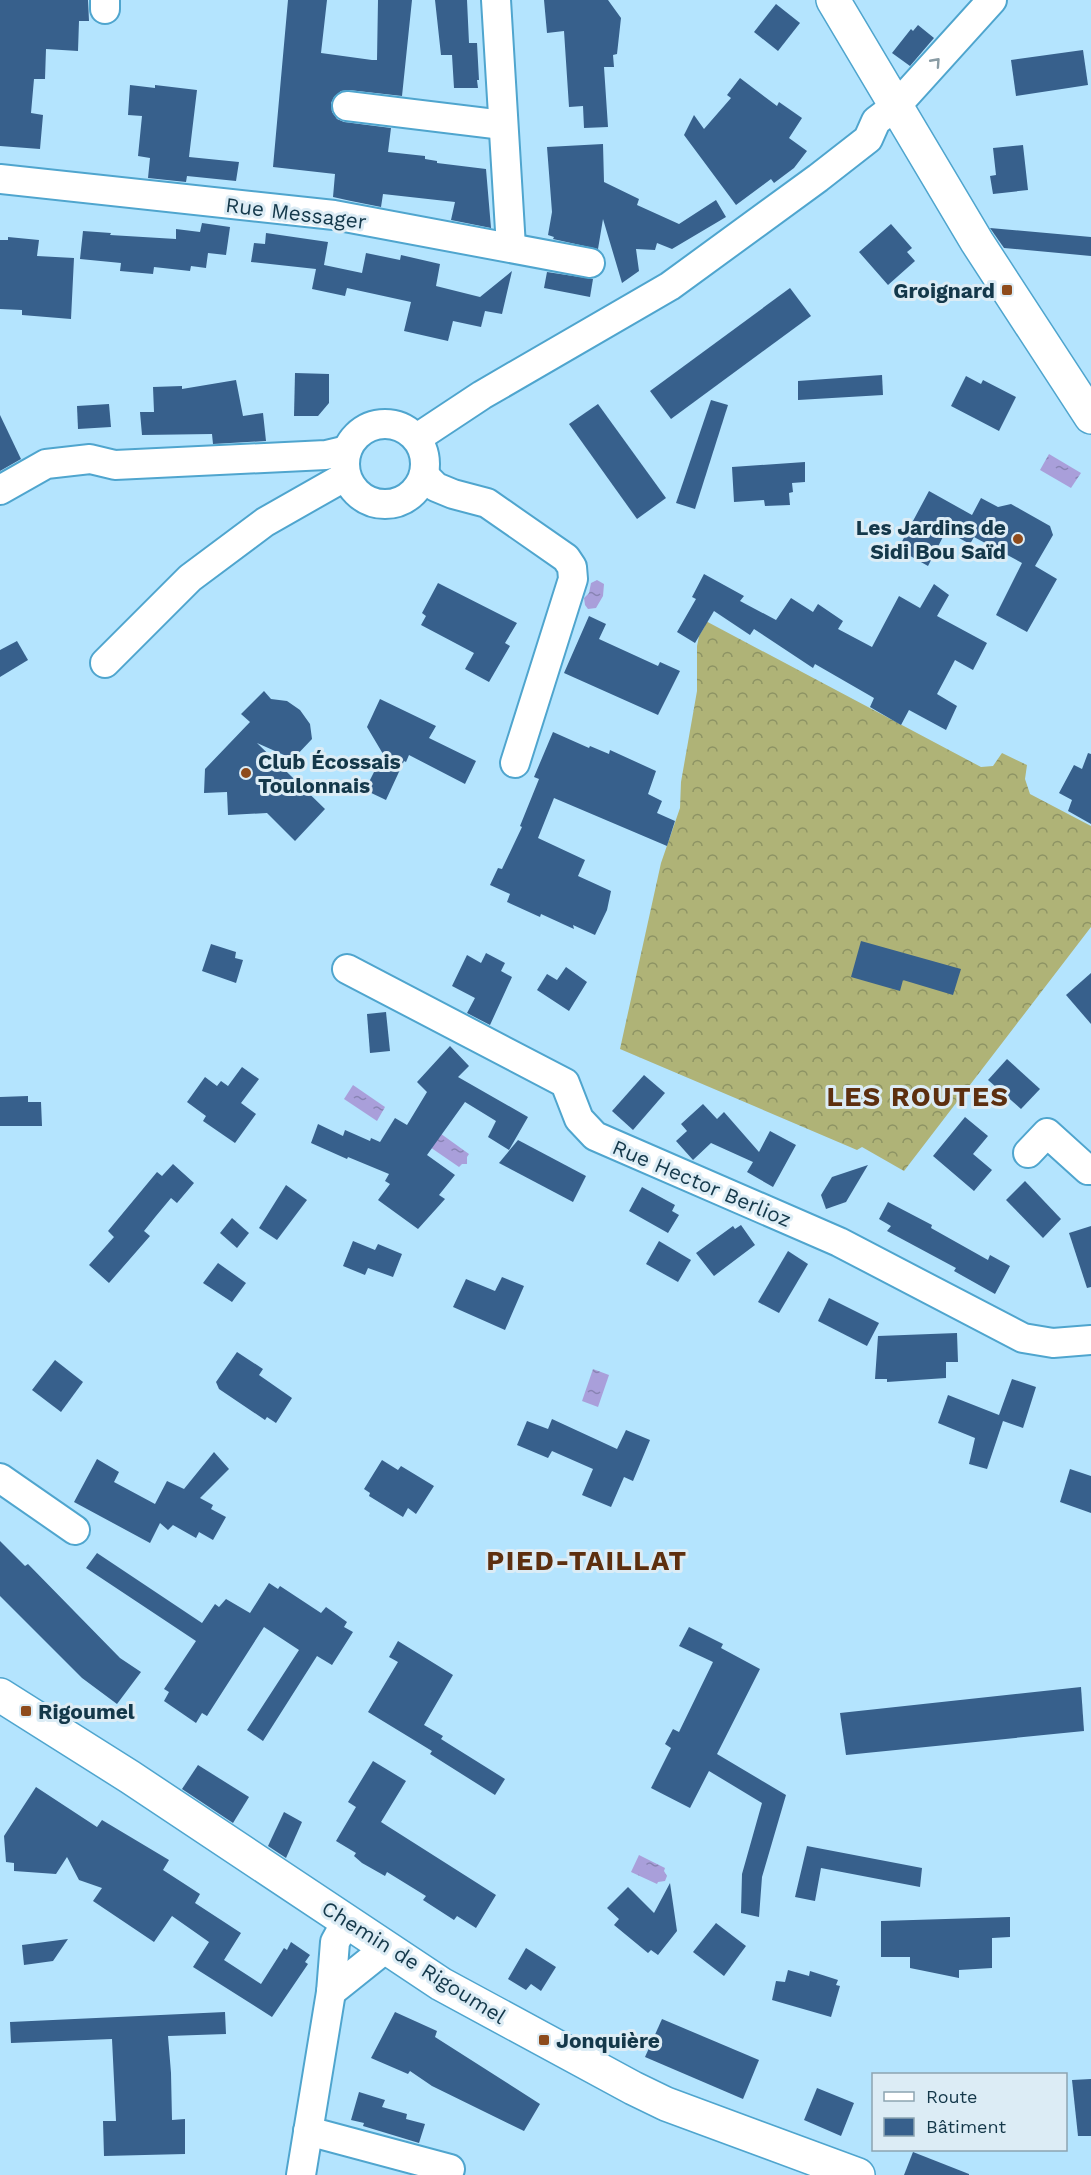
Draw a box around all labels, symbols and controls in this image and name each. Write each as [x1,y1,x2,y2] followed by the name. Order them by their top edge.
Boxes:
[929,58,940,69] one-way arrow
[224,192,368,234] street label: Rue Messager
[893,278,995,303] place label: Groignard
[1000,283,1014,297] marker: Groignard
[856,515,1006,564] place label: Les Jardins de Sidi Bou Saïd
[1011,532,1025,546] marker: Les Jardins de Sidi Bou Saïd
[258,749,401,798] place label: Club Écossais Toulonnais
[239,766,253,780] marker: Club Écossais Toulonnais
[826,1081,1010,1113] district label: LES ROUTES
[609,1134,795,1232] street label: Rue Hector Berlioz
[486,1545,688,1577] district label: PIED-TAILLAT
[38,1699,135,1724] place label: Rigoumel
[19,1704,33,1718] marker: Rigoumel
[317,1895,511,2029] street label: Chemin de Rigoumel
[556,2028,660,2053] place label: Jonquière
[537,2033,551,2047] marker: Jonquière
[872,2073,1067,2151] legend
[926,2086,978,2107] text: Route
[926,2116,1006,2137] text: Bâtiment

